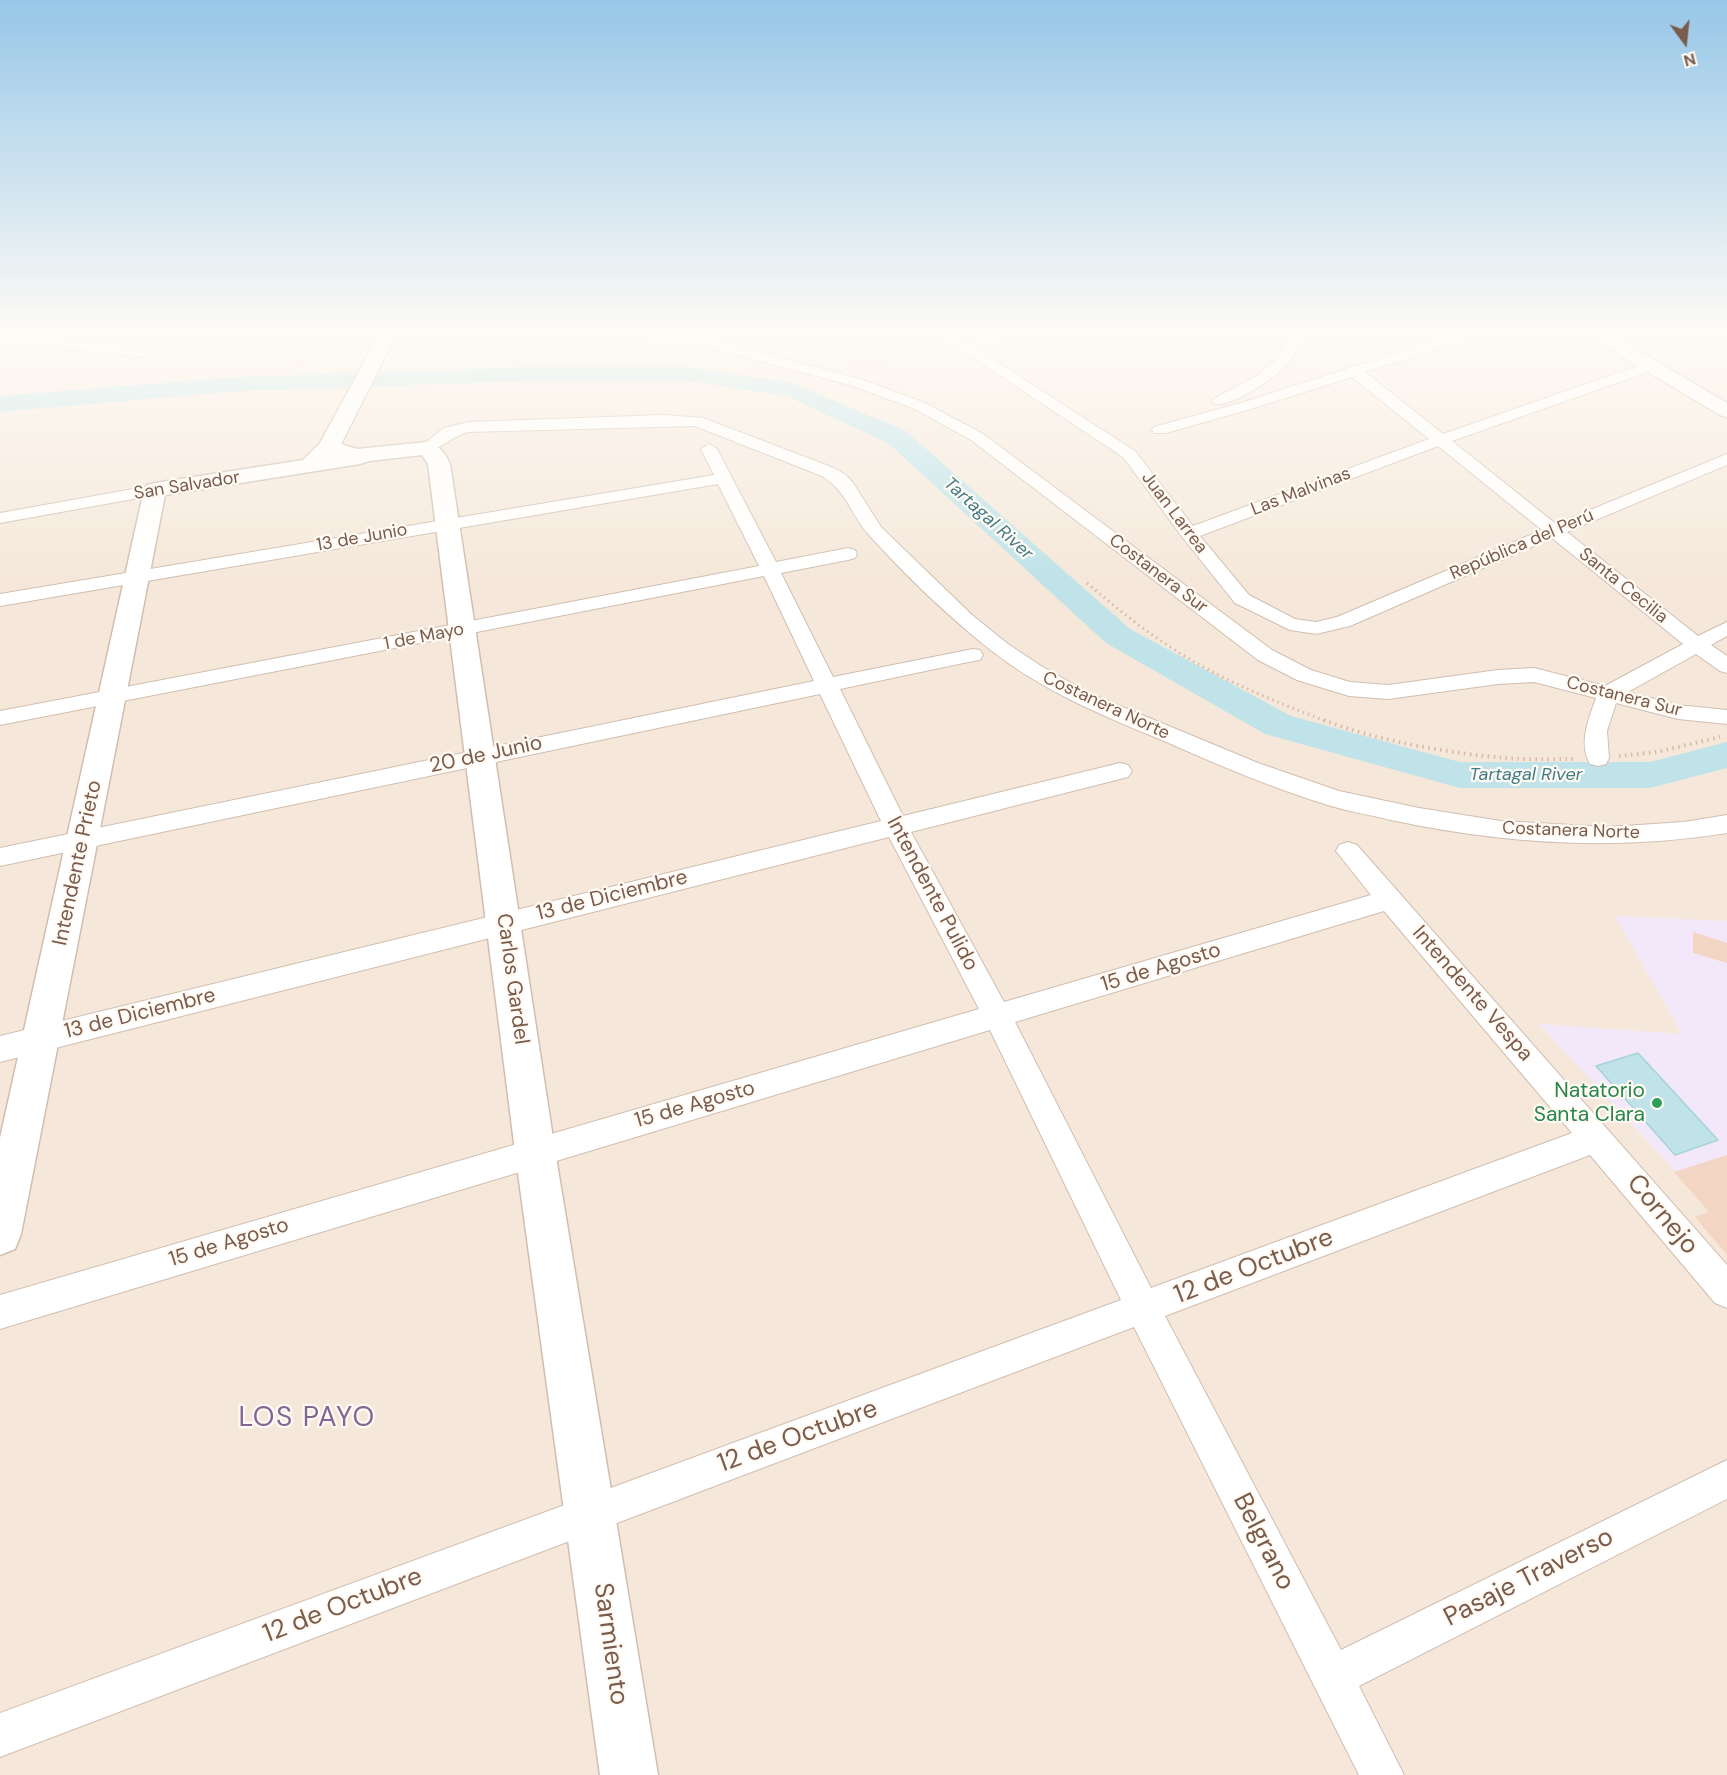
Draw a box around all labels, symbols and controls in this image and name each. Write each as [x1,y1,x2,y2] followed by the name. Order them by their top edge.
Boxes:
[1655,12,1715,72] north arrow
[1681,48,1698,72] text: N
[1248,463,1354,521] street label: Las Malvinas
[132,467,242,505] street label: San Salvador
[1136,468,1212,558] street label: Juan Larrea
[939,473,1037,565] water label: Tartagal River
[1447,505,1597,585] street label: República del Perú
[315,519,409,557] street label: 13 de Junio
[1104,530,1212,618] street label: Costanera Sur
[1574,544,1672,628] street label: Santa Cecilia
[382,619,466,655] street label: 1 de Mayo
[1039,667,1173,745] street label: Costanera Norte
[1564,672,1684,722] street label: Costanera Sur
[427,731,545,779] street label: 20 de Junio
[1470,764,1582,786] water label: Tartagal River
[48,778,108,948] street label: Intendente Prieto
[881,813,983,975] street label: Intendente Pulido
[1502,818,1640,844] street label: Costanera Norte
[534,865,690,927] street label: 13 de Diciembre
[490,912,534,1046] street label: Carlos Gardel
[1406,921,1538,1067] street label: Intendente Vespa
[1098,938,1224,998] street label: 15 de Agosto
[62,983,218,1045] street label: 13 de Diciembre
[632,1076,758,1134] street label: 15 de Agosto
[1534,1078,1645,1128] place label: Natatorio Santa Clara
[1650,1096,1664,1110] marker: Natatorio Santa Clara
[1619,1169,1705,1261] street label: Cornejo
[166,1213,292,1273] street label: 15 de Agosto
[1170,1222,1338,1312] street label: 12 de Octubre
[714,1394,882,1480] street label: 12 de Octubre
[238,1402,376,1436] district label: LOS PAYO
[1225,1488,1301,1596] street label: Belgrano
[1439,1522,1619,1634] street label: Pasaje Traverso
[259,1561,427,1651] street label: 12 de Octubre
[586,1581,634,1707] street label: Sarmiento

